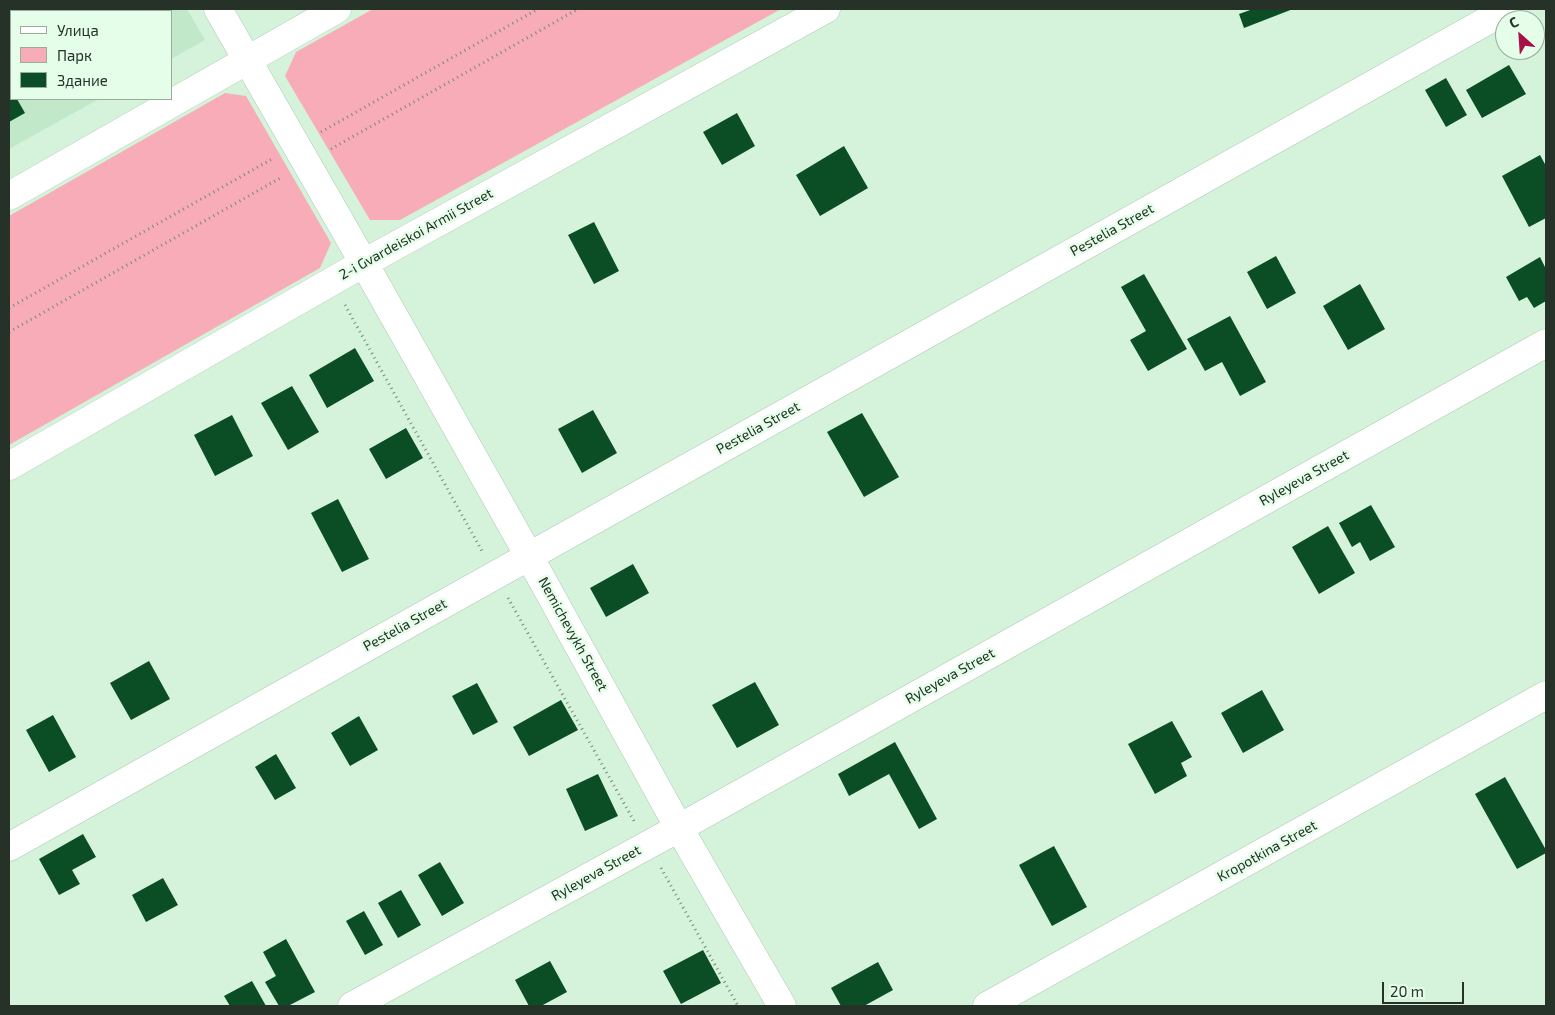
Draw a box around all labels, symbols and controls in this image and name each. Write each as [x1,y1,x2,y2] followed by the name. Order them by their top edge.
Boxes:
[10,10,172,100] legend
[1495,10,1545,60] north arrow
[1506,13,1521,31] text: С
[57,21,99,39] text: Улица
[57,46,92,64] text: Парк
[57,71,108,89] text: Здание
[336,185,496,283] street label: 2-i Gvardeiskoi Armii Street
[1067,200,1157,260] street label: Pestelia Street
[713,398,803,458] street label: Pestelia Street
[1256,447,1352,509] street label: Ryleyeva Street
[535,574,611,694] street label: Nemichevykh Street
[360,595,450,655] street label: Pestelia Street
[902,645,998,707] street label: Ryleyeva Street
[1214,817,1320,885] street label: Kropotkina Street
[548,842,644,904] street label: Ryleyeva Street
[1385,972,1468,1004] scale bar
[1390,982,1424,1000] text: 20 m

